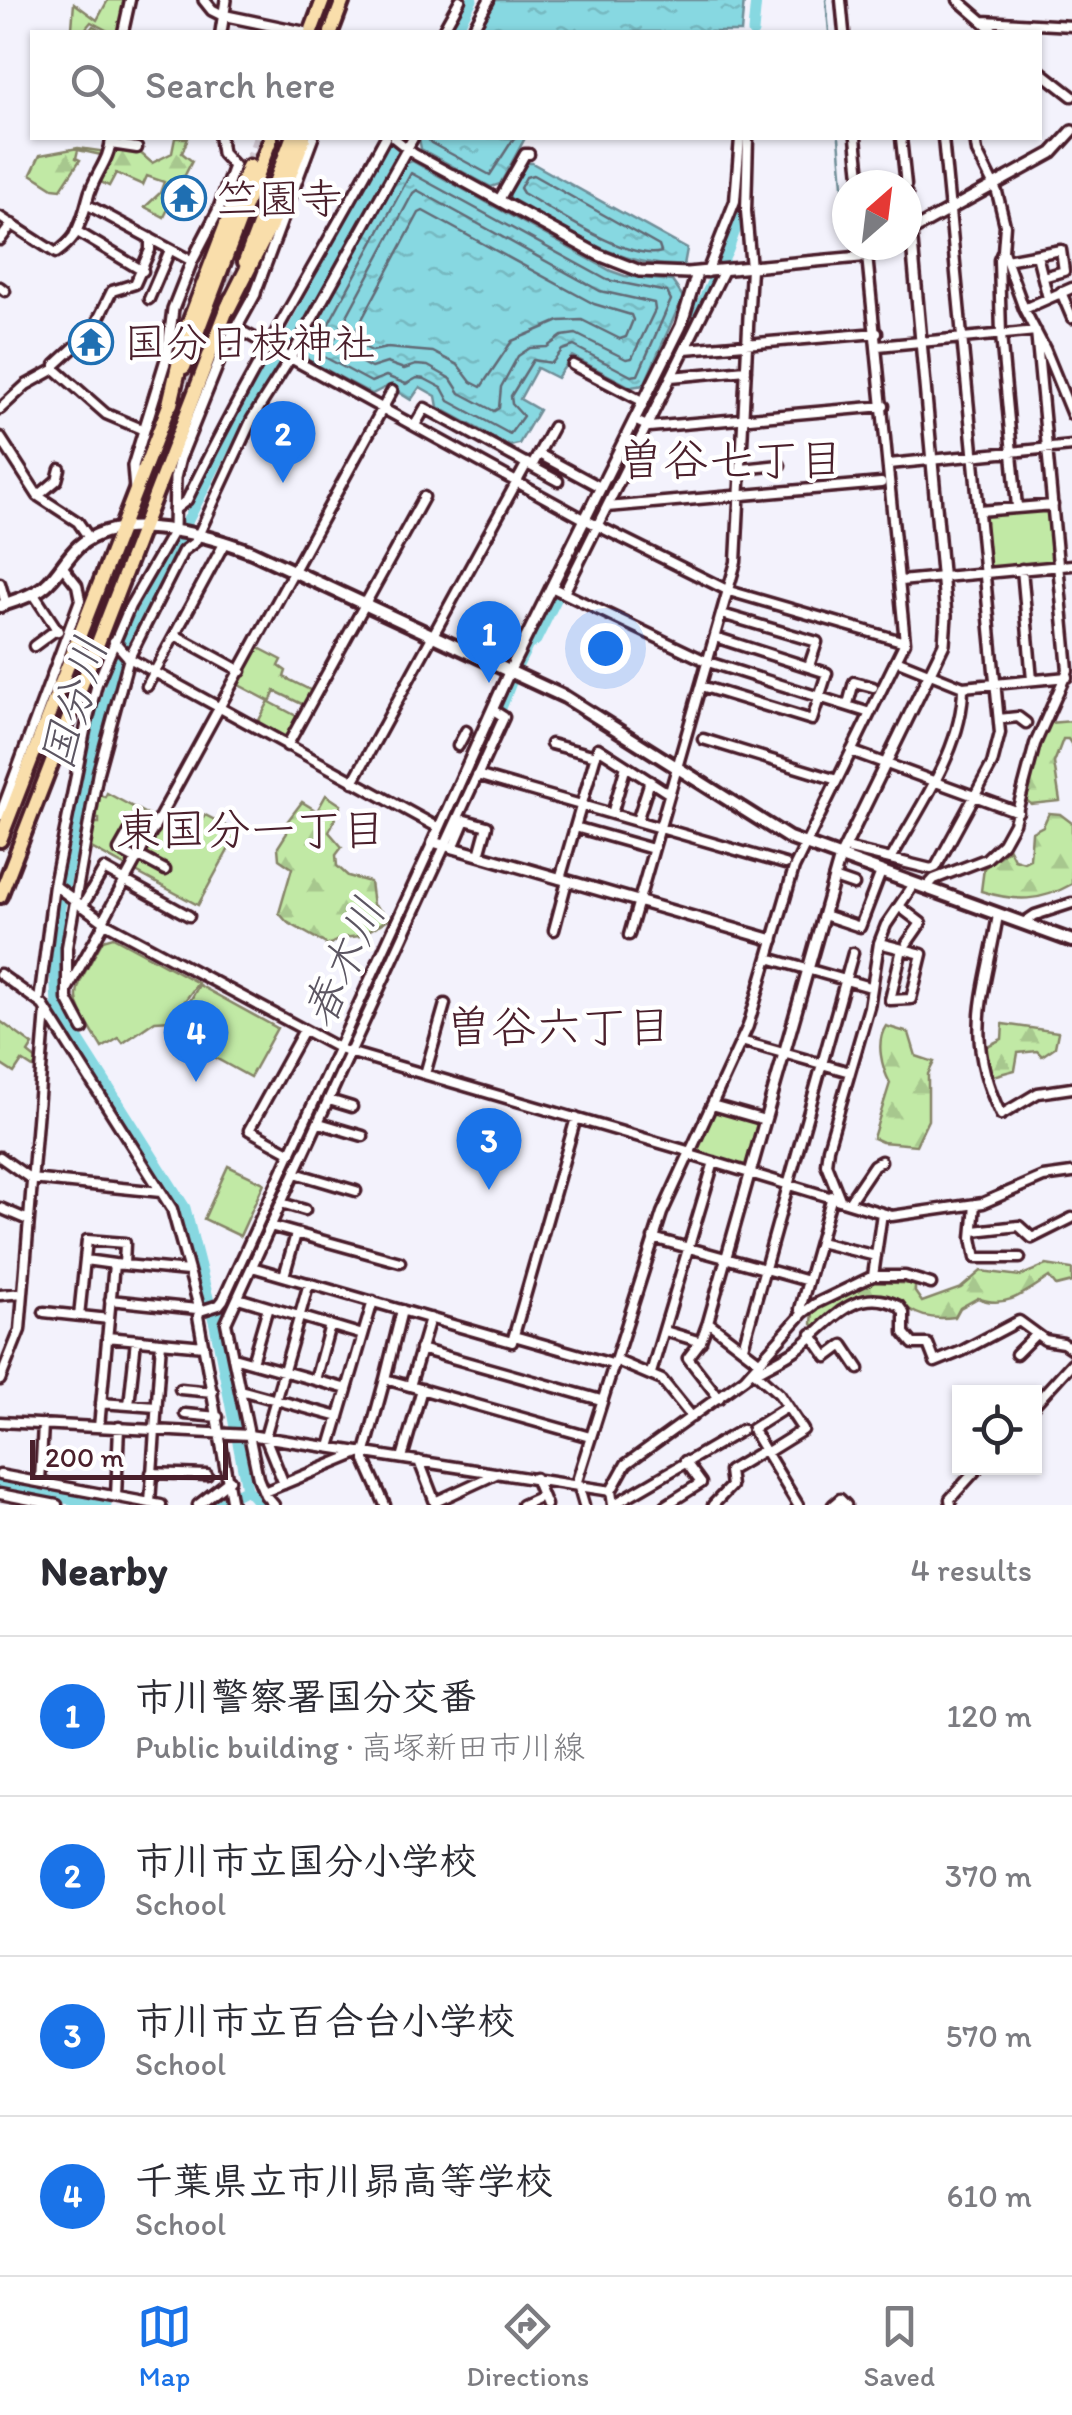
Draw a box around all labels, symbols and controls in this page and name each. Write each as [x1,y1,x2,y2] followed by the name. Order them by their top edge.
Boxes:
[30,30,1042,140] search box
[65,58,120,113] icon: search
[145,62,336,108] text: Search here
[832,170,922,260] north arrow
[216,173,342,224] place label: 竺園寺
[161,175,207,221] temple icon: 竺園寺
[124,317,376,368] place label: 国分日枝神社
[68,319,114,365] temple icon: 国分日枝神社
[250,400,316,483] pin: 2
[618,432,844,486] district label: 曽谷七丁目
[456,600,522,683] pin: 1
[580,623,631,674] your location
[28,631,118,775] water label: 国分川
[116,802,386,856] district label: 東国分一丁目
[290,889,396,1035] water label: 春木川
[446,999,672,1053] district label: 曽谷六丁目
[164,1000,228,1082] pin: 4
[456,1108,522,1190] pin: 3
[952,1385,1042,1475] map controls
[952,1385,1042,1475] button: locate
[30,1435,228,1480] scale bar
[45,1440,124,1474] text: 200 m
[40,1545,167,1596] text: Nearby
[911,1551,1032,1589] text: 4 results
[135,1674,477,1720] text: 市川警察署国分交番
[65,1697,80,1735] text: 1
[946,1697,1032,1735] text: 120 m
[135,1728,585,1766] text: Public building · 高塚新田市川線
[135,1838,477,1884] text: 市川市立国分小学校
[64,1857,81,1895] text: 2
[945,1857,1032,1895] text: 370 m
[135,1885,226,1923] text: School
[135,1998,515,2044] text: 市川市立百合台小学校
[64,2017,81,2055] text: 3
[946,2017,1032,2055] text: 570 m
[135,2045,226,2083] text: School
[135,2158,553,2204] text: 千葉県立市川昴高等学校
[63,2177,82,2215] text: 4
[946,2177,1032,2215] text: 610 m
[135,2205,226,2243] text: School
[137,2299,192,2393] tab: Map
[466,2299,589,2393] tab: Directions
[863,2299,935,2393] tab: Saved

